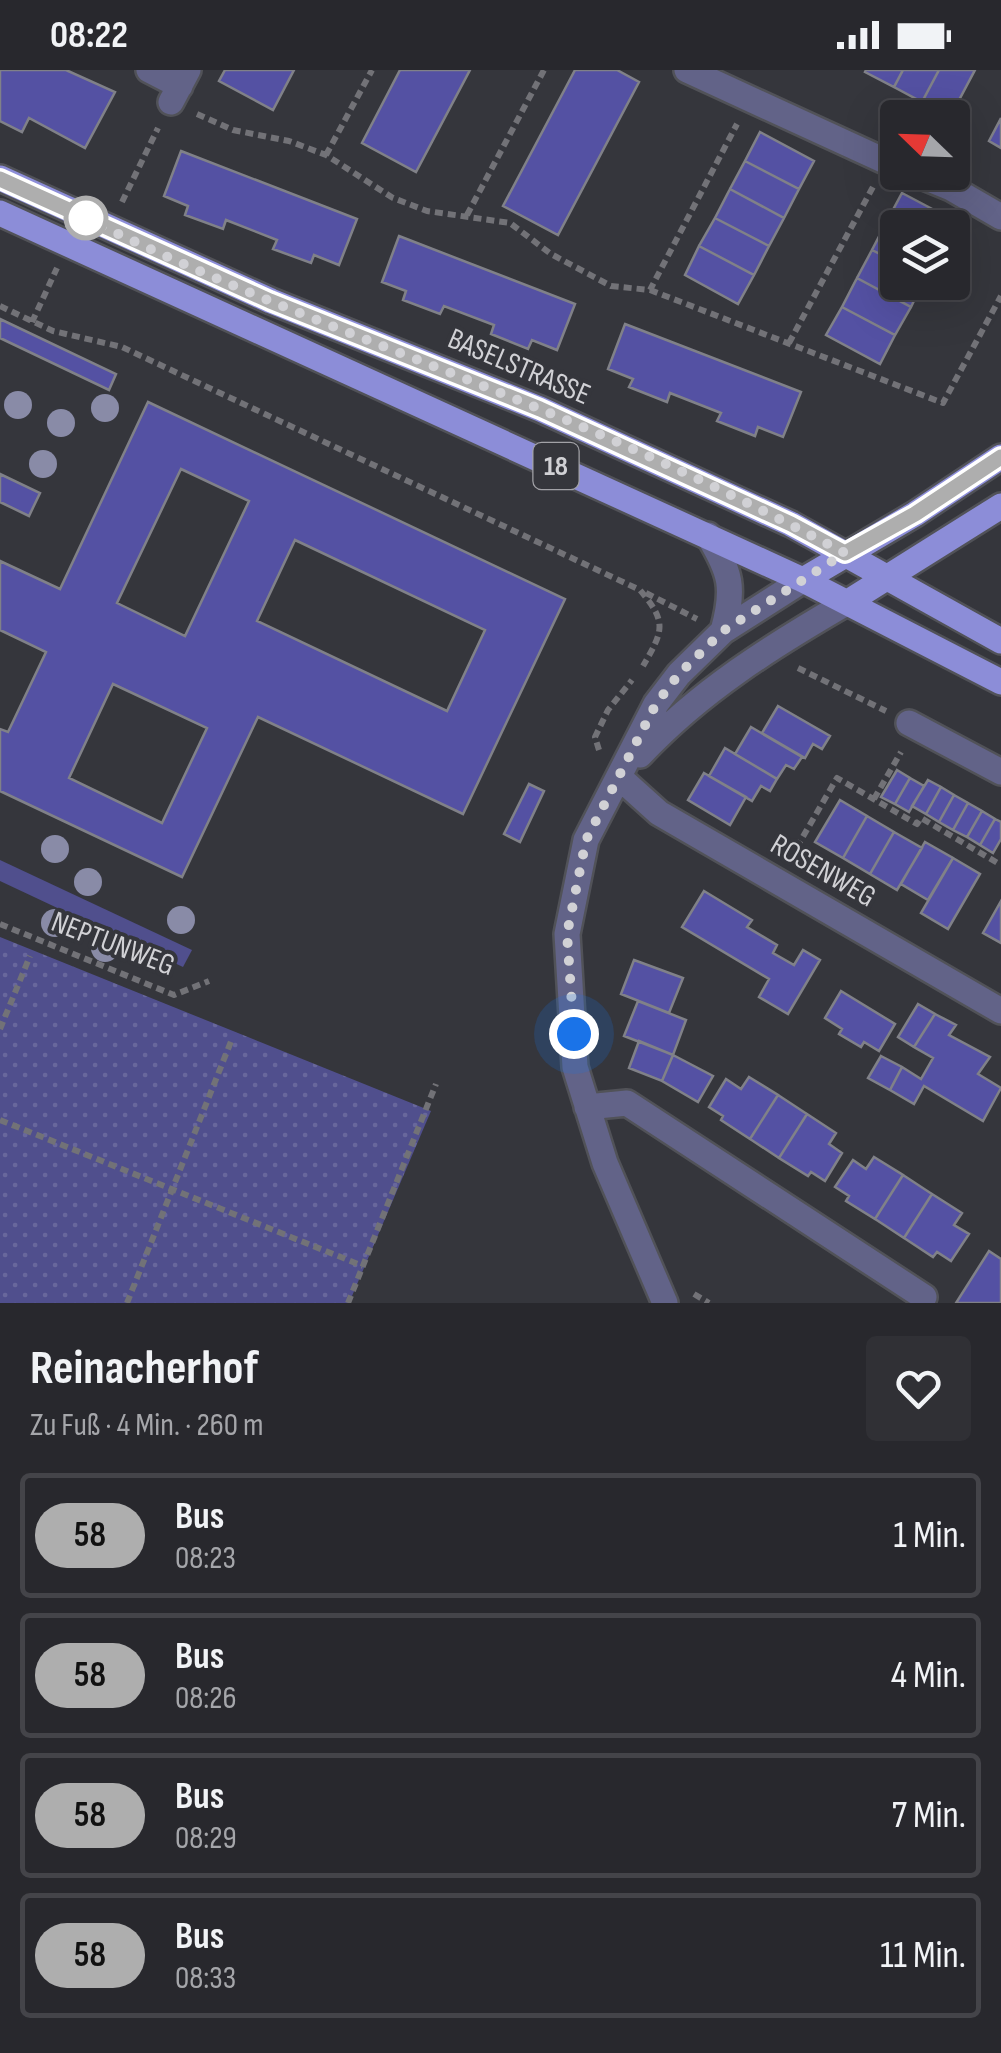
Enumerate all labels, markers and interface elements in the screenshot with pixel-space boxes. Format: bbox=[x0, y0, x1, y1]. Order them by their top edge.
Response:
text: 08:22 bbox=[50, 13, 128, 58]
north arrow bbox=[880, 100, 970, 190]
map controls bbox=[880, 100, 970, 300]
unlabelled marker bbox=[65, 197, 107, 239]
button: layers bbox=[880, 210, 970, 300]
street label: BASELSTRASSE bbox=[442, 321, 596, 413]
road number: 18 bbox=[534, 443, 578, 489]
street label: ROSENWEG bbox=[764, 827, 882, 915]
street label: NEPTUNWEG bbox=[46, 904, 180, 984]
your location bbox=[549, 1009, 599, 1059]
button: heart bbox=[866, 1336, 971, 1441]
text: Reinacherhof bbox=[30, 1340, 258, 1397]
text: Zu Fuß · 4 Min. · 260 m bbox=[30, 1406, 264, 1445]
text: Bus bbox=[175, 1494, 224, 1539]
text: 1 Min. bbox=[894, 1513, 966, 1558]
text: 58 bbox=[74, 1514, 106, 1557]
text: 08:23 bbox=[175, 1539, 236, 1578]
text: Bus bbox=[175, 1634, 224, 1679]
text: 4 Min. bbox=[891, 1653, 966, 1698]
text: 58 bbox=[74, 1654, 106, 1697]
text: 08:26 bbox=[175, 1679, 237, 1718]
text: Bus bbox=[175, 1774, 224, 1819]
text: 7 Min. bbox=[892, 1793, 966, 1838]
text: 58 bbox=[74, 1794, 106, 1837]
text: 08:29 bbox=[175, 1819, 237, 1858]
text: Bus bbox=[175, 1914, 224, 1959]
text: 11 Min. bbox=[880, 1933, 966, 1978]
text: 58 bbox=[74, 1934, 106, 1977]
text: 08:33 bbox=[175, 1959, 236, 1998]

